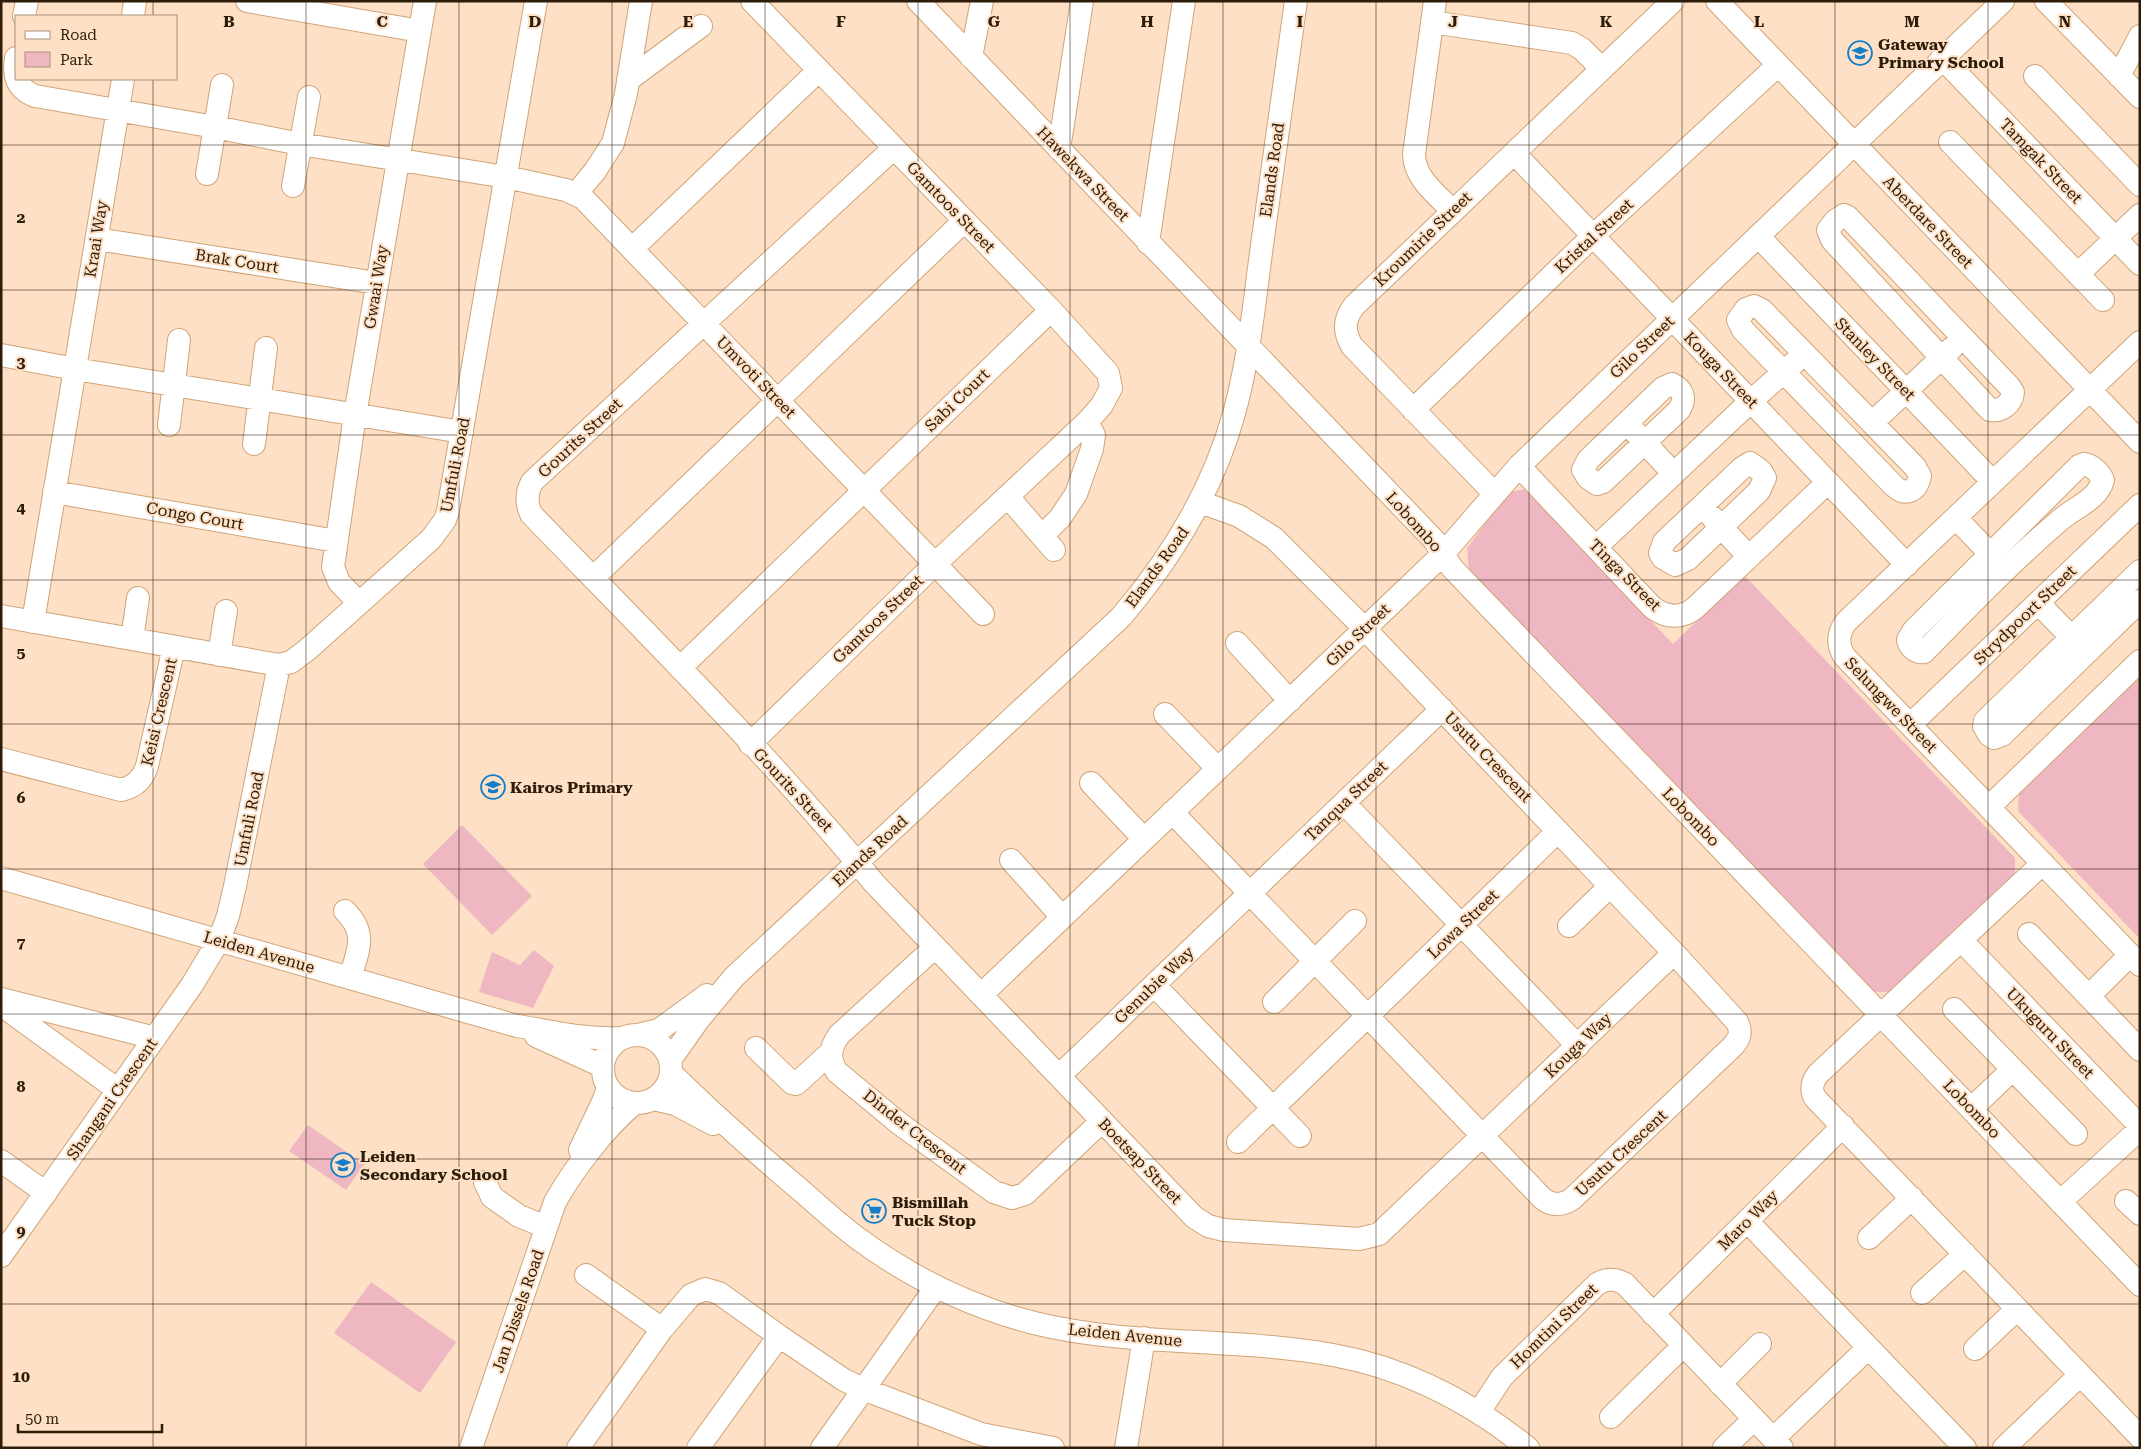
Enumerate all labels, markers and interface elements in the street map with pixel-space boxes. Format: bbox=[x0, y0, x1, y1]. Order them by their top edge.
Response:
text: B bbox=[223, 12, 235, 31]
text: C bbox=[376, 12, 388, 31]
text: D bbox=[529, 12, 542, 31]
text: E bbox=[683, 12, 693, 31]
text: F bbox=[836, 12, 846, 31]
text: G bbox=[988, 12, 1001, 31]
text: H bbox=[1140, 12, 1154, 31]
text: I bbox=[1297, 12, 1303, 31]
text: J bbox=[1448, 12, 1458, 31]
text: K bbox=[1600, 12, 1613, 31]
text: L bbox=[1754, 12, 1764, 31]
text: M bbox=[1904, 12, 1920, 31]
text: N bbox=[2059, 12, 2071, 31]
legend bbox=[15, 15, 178, 80]
text: Road bbox=[60, 26, 97, 44]
place label: Gateway Primary School bbox=[1878, 35, 2005, 72]
school or university icon: Gateway Primary School bbox=[1847, 40, 1873, 66]
text: Park bbox=[60, 51, 94, 69]
street label: Tamgak Street bbox=[1996, 115, 2086, 207]
street label: Elands Road bbox=[1256, 121, 1288, 219]
street label: Hawekwa Street bbox=[1033, 123, 1133, 225]
street label: Gamtoos Street bbox=[903, 158, 999, 256]
street label: Aberdare Street bbox=[1879, 172, 1977, 272]
street label: Kroumirie Street bbox=[1370, 188, 1476, 290]
street label: Kristal Street bbox=[1551, 195, 1637, 277]
street label: Kraai Way bbox=[81, 199, 112, 279]
text: 2 bbox=[17, 208, 26, 227]
street label: Gwaai Way bbox=[360, 243, 392, 330]
street label: Brak Court bbox=[194, 245, 280, 277]
street label: Gilo Street bbox=[1606, 312, 1678, 382]
street label: Stanley Street bbox=[1831, 314, 1919, 404]
street label: Kouga Street bbox=[1680, 328, 1762, 412]
street label: Umvoti Street bbox=[712, 332, 800, 422]
text: 3 bbox=[17, 353, 26, 372]
street label: Sabi Court bbox=[921, 365, 993, 435]
street label: Gourits Street bbox=[534, 394, 626, 482]
street label: Umfuli Road bbox=[436, 416, 474, 514]
street label: Lobombo bbox=[1382, 488, 1446, 556]
text: 4 bbox=[17, 498, 26, 517]
street label: Congo Court bbox=[145, 498, 245, 534]
street label: Elands Road bbox=[1121, 523, 1193, 611]
street label: Tinga Street bbox=[1585, 535, 1665, 615]
street label: Strydpoort Street bbox=[1970, 561, 2080, 669]
street label: Gamtoos Street bbox=[829, 571, 927, 667]
street label: Gilo Street bbox=[1322, 600, 1394, 670]
text: 5 bbox=[17, 643, 26, 662]
street label: Selungwe Street bbox=[1841, 653, 1941, 757]
street label: Keisi Crescent bbox=[137, 656, 181, 768]
street label: Usutu Crescent bbox=[1440, 708, 1536, 806]
street label: Gourits Street bbox=[749, 744, 837, 836]
street label: Tanqua Street bbox=[1301, 757, 1391, 845]
street label: Umfuli Road bbox=[230, 770, 268, 868]
school or university icon: Kairos Primary bbox=[480, 774, 506, 800]
place label: Kairos Primary bbox=[510, 778, 633, 797]
street label: Lobombo bbox=[1658, 784, 1724, 851]
text: 6 bbox=[17, 788, 26, 807]
street label: Elands Road bbox=[829, 812, 911, 890]
street label: Lowa Street bbox=[1424, 886, 1502, 962]
street label: Leiden Avenue bbox=[201, 927, 317, 977]
text: 7 bbox=[17, 933, 26, 952]
street label: Genubie Way bbox=[1110, 942, 1198, 1028]
street label: Ukuguru Street bbox=[2002, 984, 2098, 1082]
street label: Kouga Way bbox=[1540, 1008, 1616, 1082]
street label: Shangani Crescent bbox=[63, 1034, 161, 1164]
street label: Lobombo bbox=[1939, 1076, 2005, 1143]
text: 8 bbox=[17, 1077, 26, 1096]
street label: Dinder Crescent bbox=[860, 1086, 970, 1178]
street label: Usutu Crescent bbox=[1571, 1106, 1671, 1200]
street label: Boetsap Street bbox=[1094, 1114, 1186, 1208]
place label: Leiden Secondary School bbox=[360, 1147, 508, 1184]
school or university icon: Leiden Secondary School bbox=[330, 1152, 356, 1178]
street label: Maro Way bbox=[1714, 1186, 1782, 1254]
place label: Bismillah Tuck Stop bbox=[892, 1193, 976, 1230]
supermarket icon: Bismillah Tuck Stop bbox=[861, 1198, 887, 1224]
text: 9 bbox=[17, 1222, 26, 1241]
street label: Jan Dissels Road bbox=[488, 1247, 548, 1375]
street label: Homtini Street bbox=[1506, 1280, 1602, 1372]
street label: Leiden Avenue bbox=[1067, 1320, 1183, 1350]
text: 10 bbox=[12, 1367, 30, 1386]
scale bar bbox=[18, 1402, 161, 1434]
text: 50 m bbox=[25, 1410, 60, 1428]

